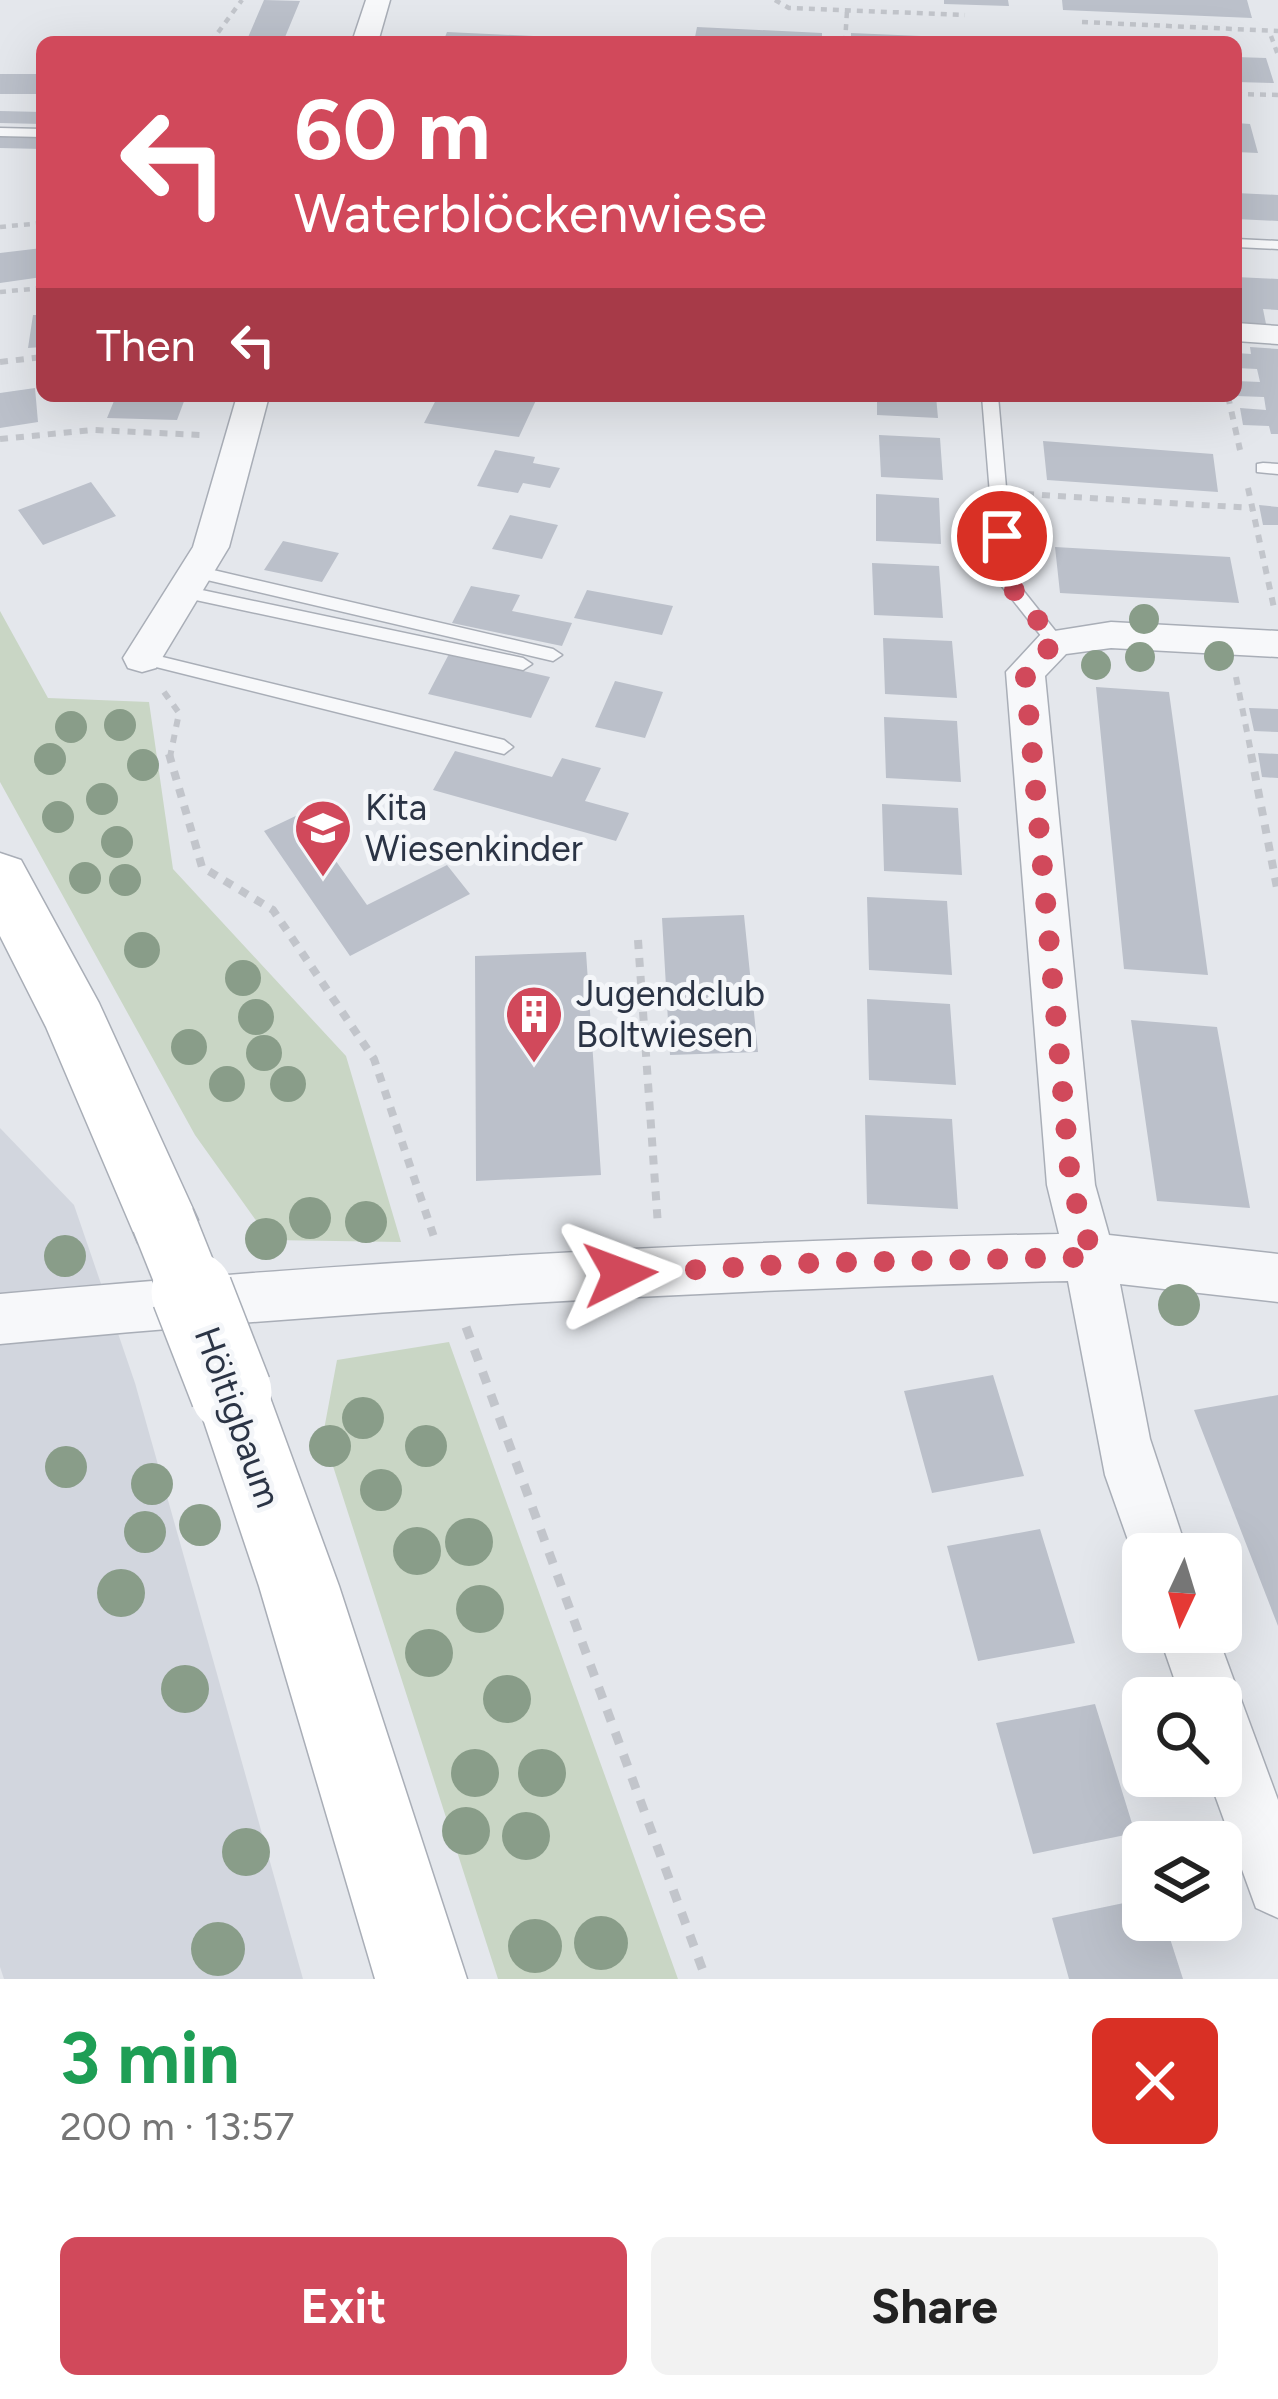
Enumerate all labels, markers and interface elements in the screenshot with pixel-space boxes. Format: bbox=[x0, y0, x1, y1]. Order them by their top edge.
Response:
text: 60 m bbox=[294, 79, 490, 180]
icon: left bbox=[96, 84, 252, 240]
text: Waterblöckenwiese bbox=[294, 181, 767, 246]
icon: left bbox=[220, 312, 286, 378]
text: Then bbox=[96, 318, 196, 372]
pin bbox=[951, 485, 1053, 587]
icon: arrive bbox=[969, 503, 1035, 569]
place label: Kita Wiesenkinder bbox=[365, 786, 583, 870]
school or university icon: Kita Wiesenkinder bbox=[292, 797, 354, 879]
place label: Jugendclub Boltwiesen bbox=[576, 972, 765, 1056]
building icon: Jugendclub Boltwiesen bbox=[503, 983, 565, 1065]
position arrow bbox=[557, 1211, 683, 1337]
street label: Höltigbaum bbox=[185, 1321, 291, 1513]
north arrow bbox=[1122, 1533, 1242, 1653]
map controls bbox=[1122, 1533, 1242, 1941]
button: search bbox=[1122, 1677, 1242, 1797]
button: layers bbox=[1122, 1821, 1242, 1941]
text: 3 min bbox=[60, 2015, 240, 2101]
button: close bbox=[1092, 2018, 1218, 2144]
text: 200 m · 13:57 bbox=[60, 2103, 294, 2150]
button: Exit bbox=[60, 2237, 627, 2375]
button: Share bbox=[651, 2237, 1218, 2375]

